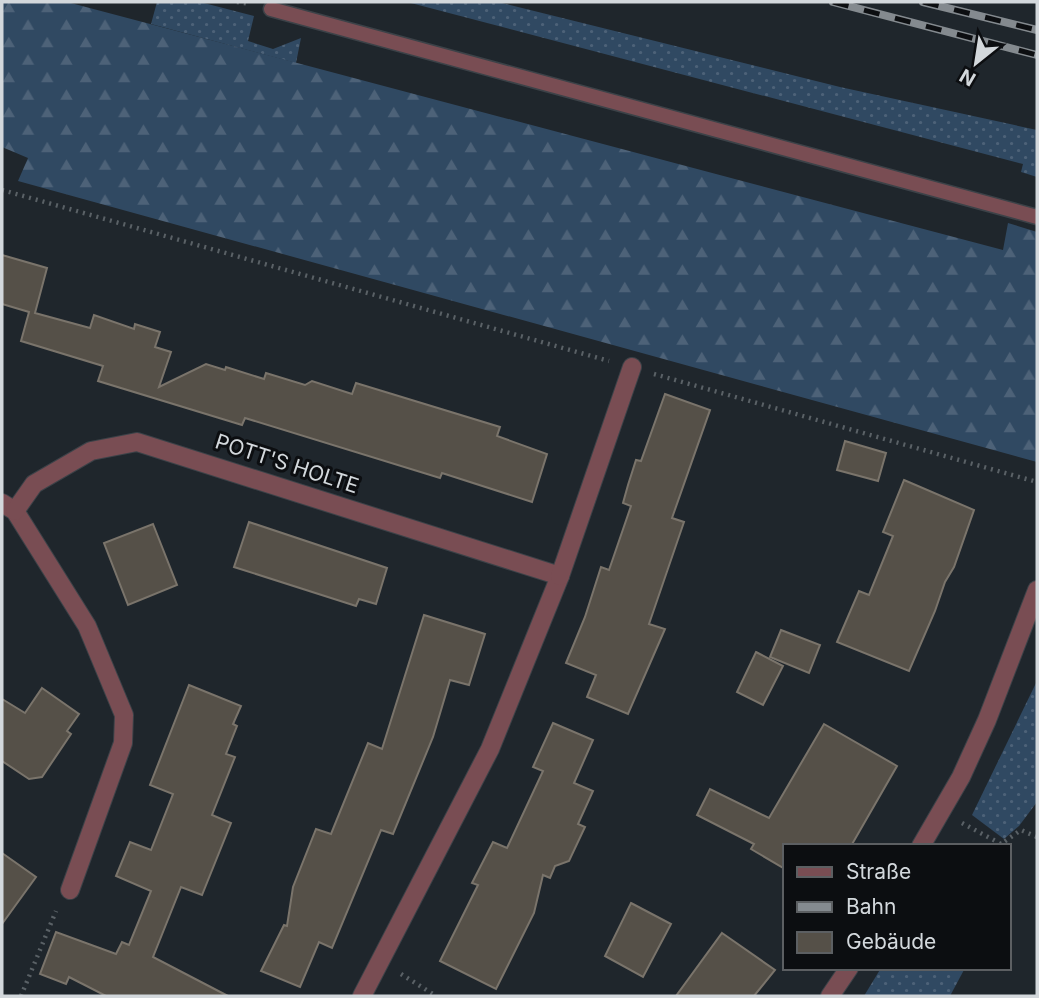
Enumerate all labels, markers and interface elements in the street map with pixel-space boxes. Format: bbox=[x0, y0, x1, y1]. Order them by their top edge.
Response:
north arrow bbox=[941, 28, 1011, 98]
text: N bbox=[956, 64, 980, 91]
street label: POTT'S HOLTE bbox=[212, 429, 362, 498]
legend bbox=[783, 844, 1011, 970]
text: Straße bbox=[846, 859, 911, 884]
text: Bahn bbox=[846, 894, 896, 919]
text: Gebäude bbox=[846, 929, 936, 954]

